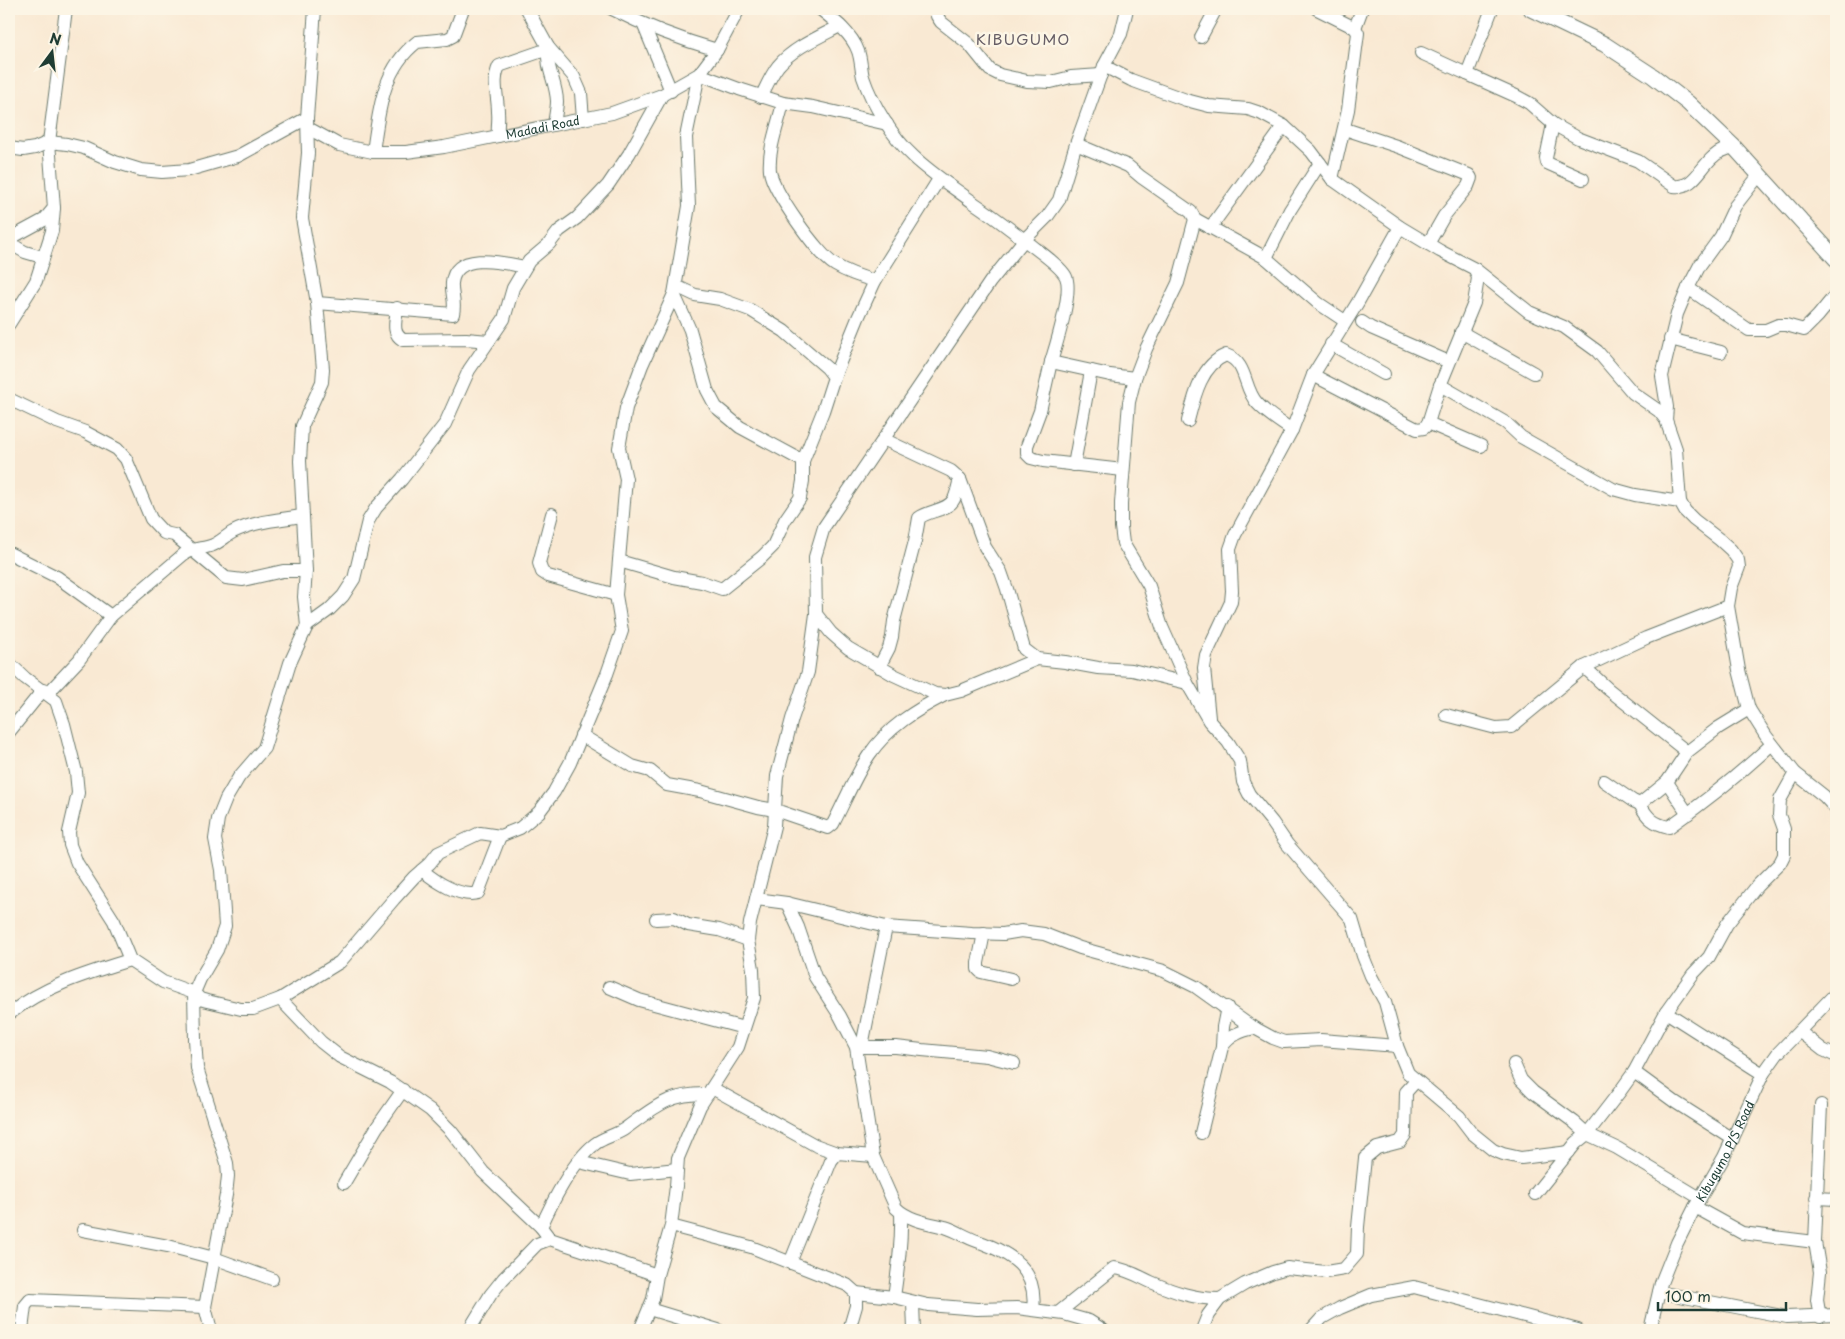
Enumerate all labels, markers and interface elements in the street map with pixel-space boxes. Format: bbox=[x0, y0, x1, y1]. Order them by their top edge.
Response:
text: N bbox=[47, 27, 64, 51]
district label: KIBUGUMO bbox=[976, 27, 1070, 50]
north arrow bbox=[28, 28, 78, 78]
street label: Madadi Road bbox=[504, 111, 581, 143]
street label: Kibugumo P/S Road bbox=[1691, 1097, 1758, 1205]
scale bar bbox=[1658, 1279, 1785, 1311]
text: 100 m bbox=[1665, 1284, 1711, 1307]

